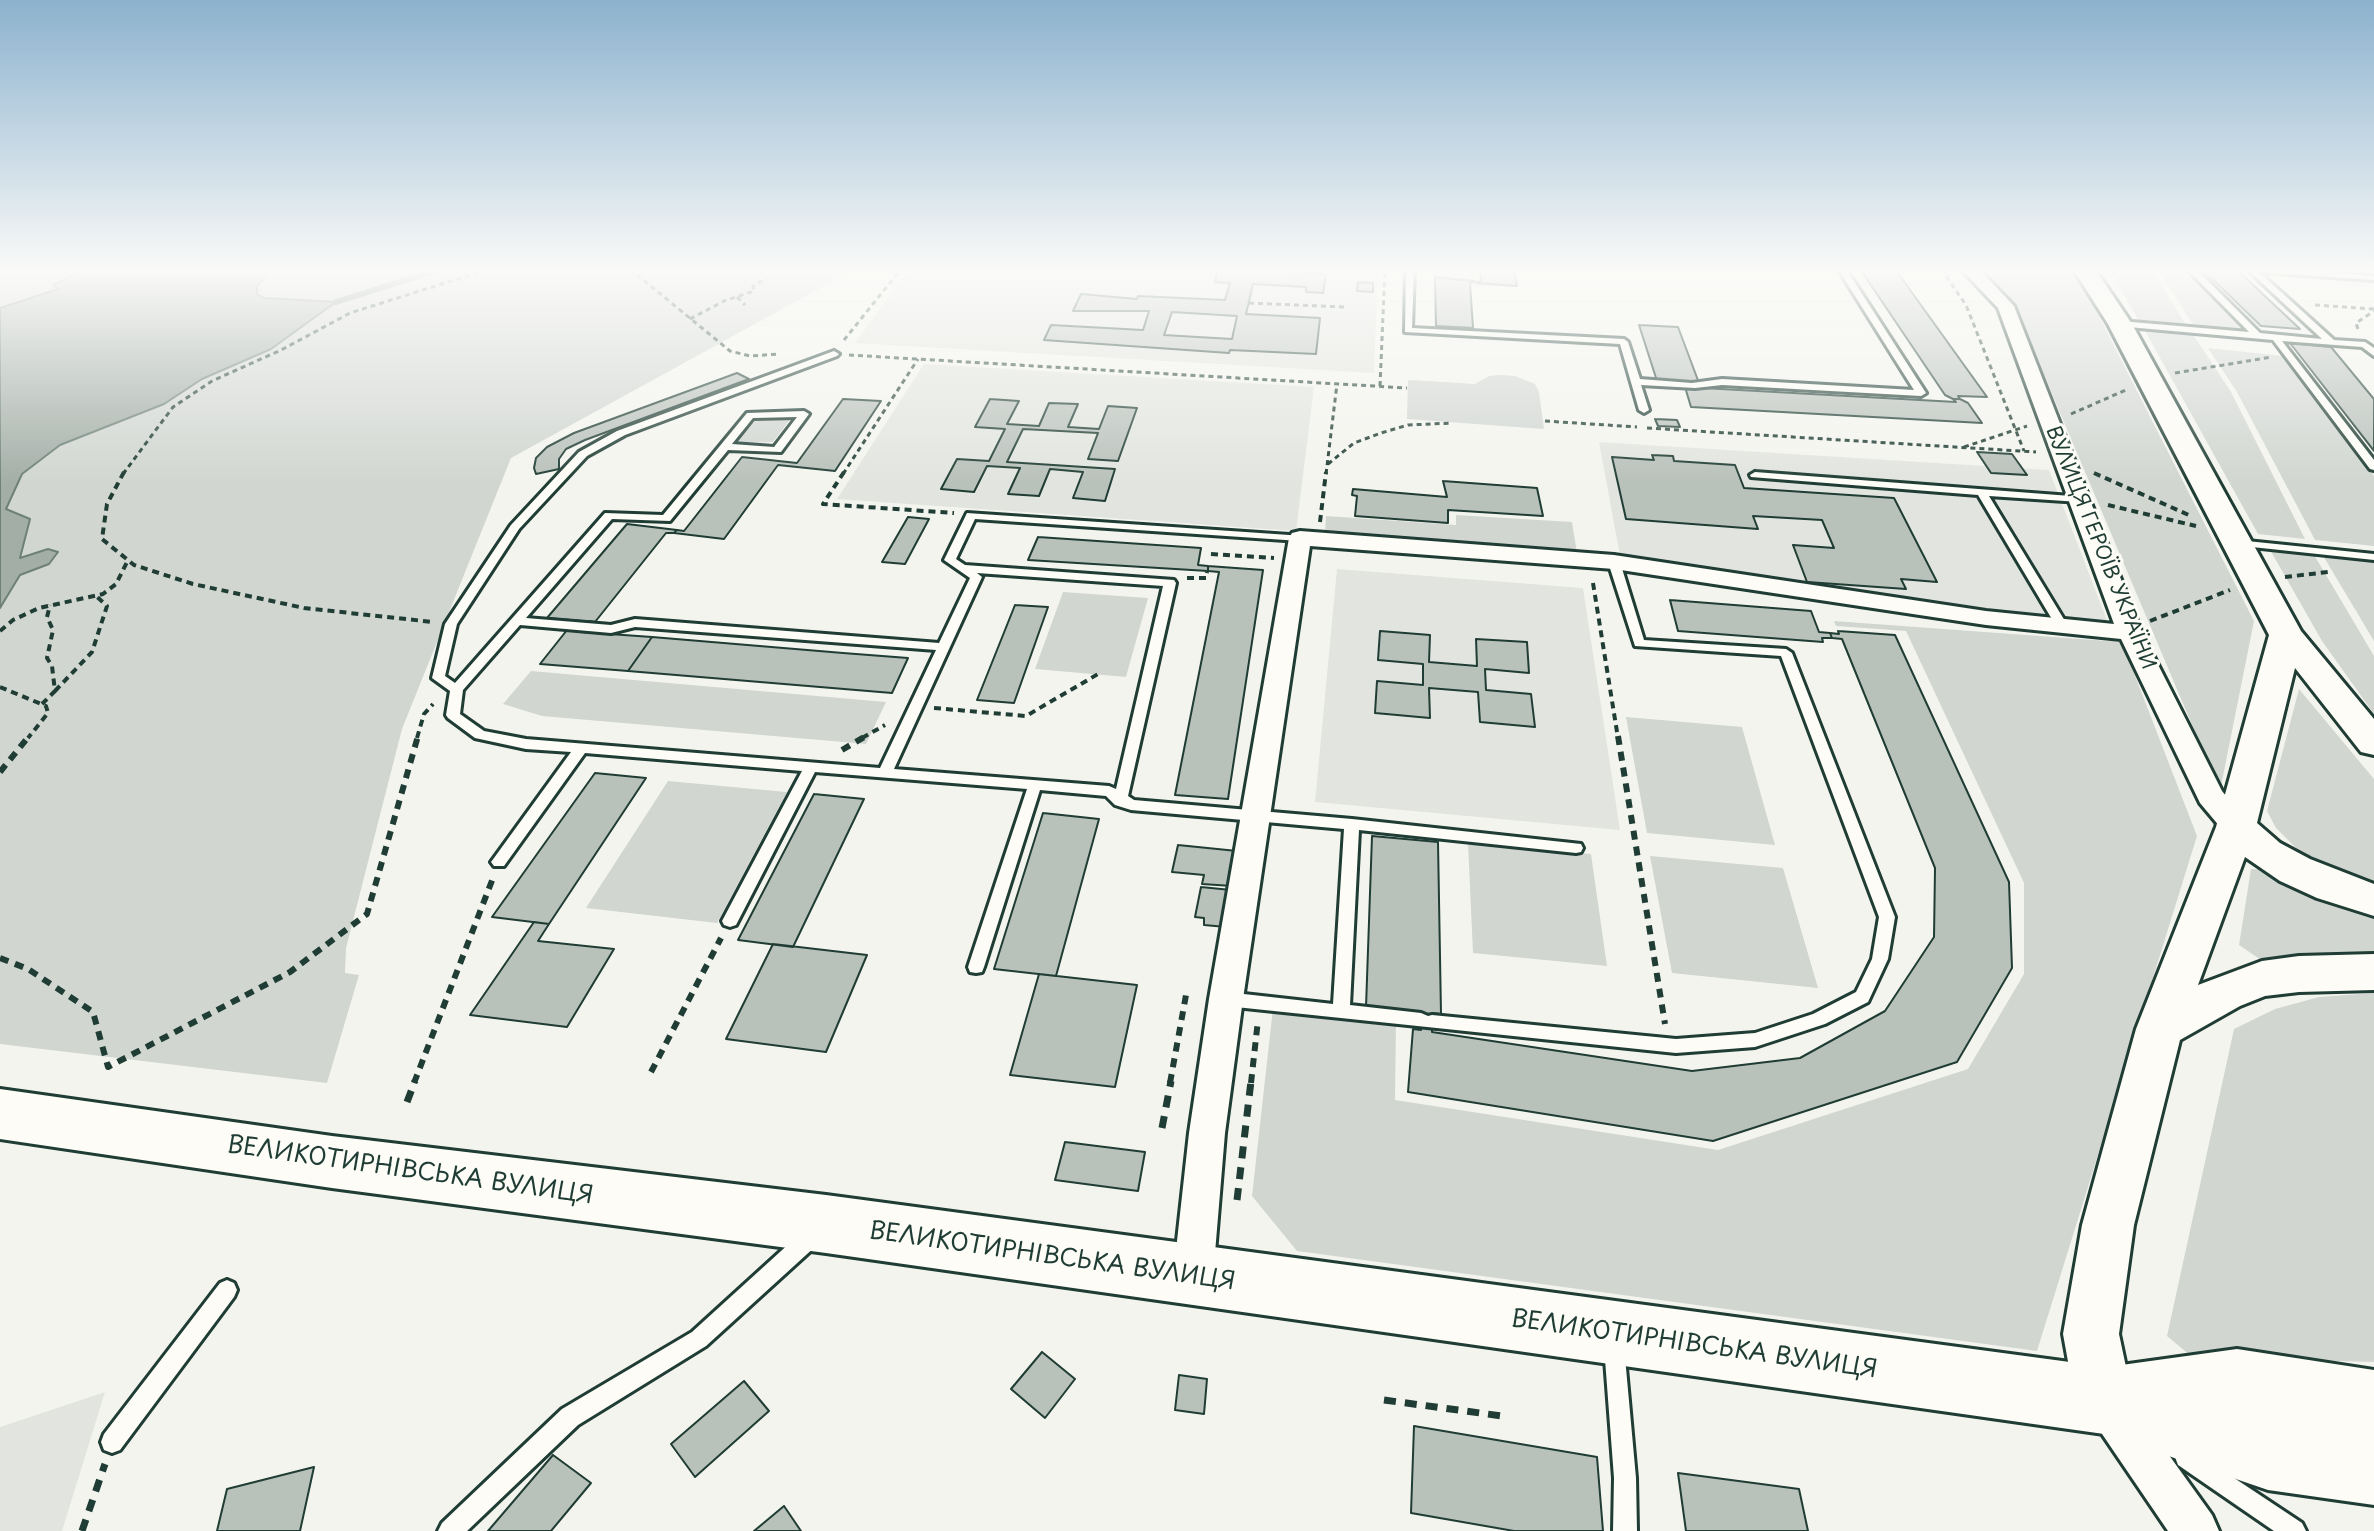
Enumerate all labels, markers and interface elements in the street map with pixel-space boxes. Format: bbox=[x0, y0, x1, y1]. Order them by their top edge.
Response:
street label: ВУЛИЦЯ ГЕРОЇВ УКРАЇНИ bbox=[2040, 423, 2160, 673]
street label: ВЕЛИКОТИРНІВСЬКА ВУЛИЦЯ bbox=[225, 1131, 595, 1211]
street label: ВЕЛИКОТИРНІВСЬКА ВУЛИЦЯ bbox=[867, 1217, 1237, 1297]
street label: ВЕЛИКОТИРНІВСЬКА ВУЛИЦЯ bbox=[1509, 1305, 1879, 1385]

